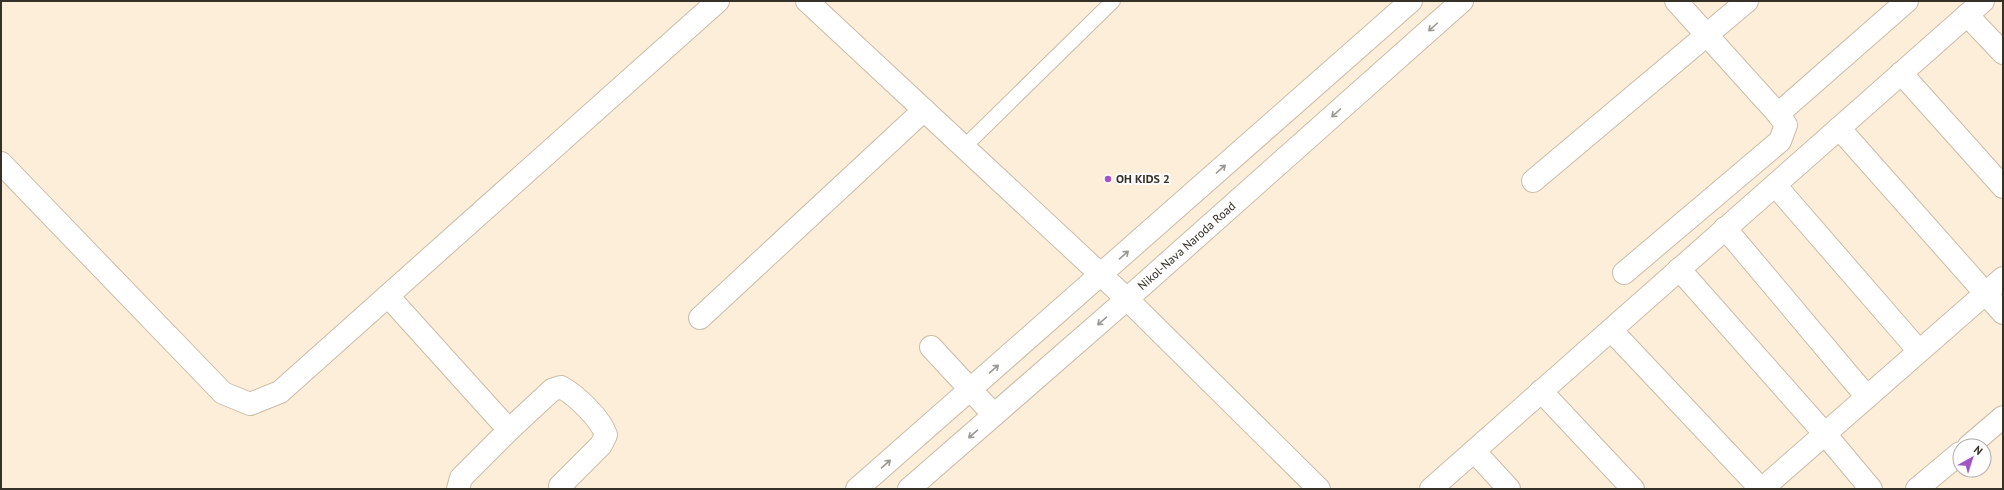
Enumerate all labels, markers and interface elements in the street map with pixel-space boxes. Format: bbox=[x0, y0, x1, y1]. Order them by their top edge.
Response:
one-way arrow bbox=[1428, 22, 1438, 31]
one-way arrow bbox=[1330, 109, 1341, 118]
one-way arrow bbox=[1216, 165, 1227, 174]
place label: OH KIDS 2 bbox=[1116, 171, 1170, 186]
marker: OH KIDS 2 bbox=[1103, 174, 1113, 184]
street label: Nikol-Nava Naroda Road bbox=[1134, 198, 1238, 293]
one-way arrow bbox=[1118, 251, 1129, 260]
one-way arrow bbox=[1097, 316, 1108, 325]
one-way arrow bbox=[989, 364, 1000, 373]
one-way arrow bbox=[967, 429, 978, 438]
north arrow bbox=[1952, 438, 1992, 478]
text: N bbox=[1971, 443, 1986, 458]
one-way arrow bbox=[881, 459, 891, 468]

